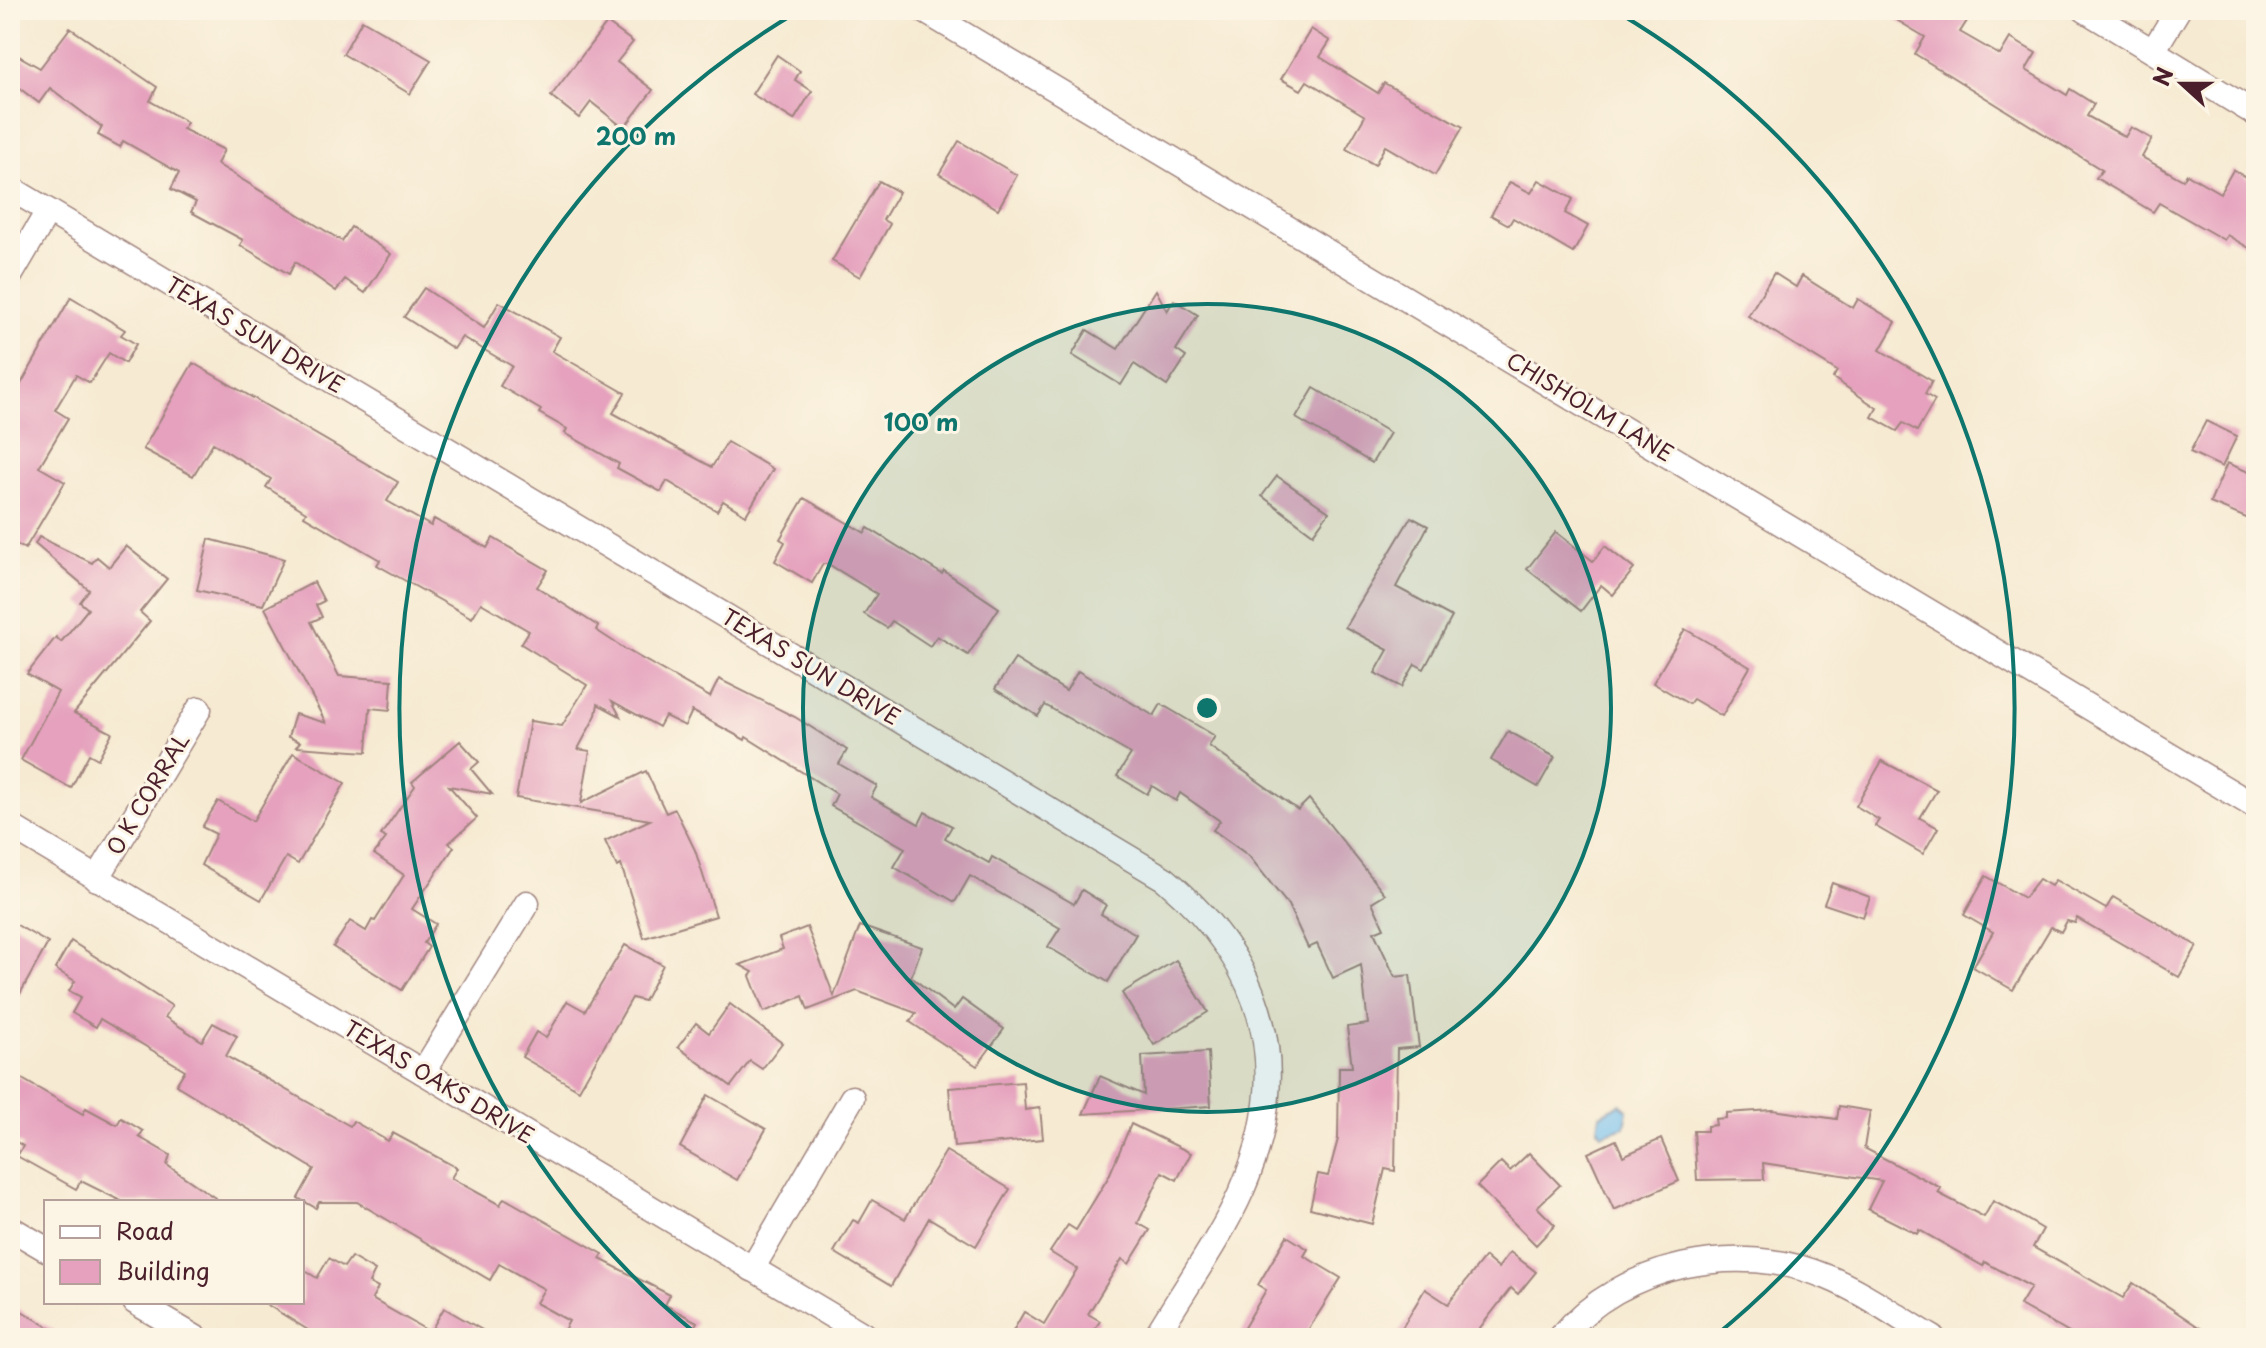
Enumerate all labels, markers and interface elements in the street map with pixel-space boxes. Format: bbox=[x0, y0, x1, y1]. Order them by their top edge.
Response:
north arrow bbox=[2142, 44, 2222, 124]
text: N bbox=[2143, 62, 2180, 90]
text: 200 m bbox=[596, 117, 676, 153]
street label: TEXAS SUN DRIVE bbox=[160, 267, 351, 400]
street label: CHISHOLM LANE bbox=[1501, 343, 1681, 469]
text: 100 m bbox=[884, 403, 958, 439]
street label: TEXAS SUN DRIVE bbox=[716, 599, 907, 732]
centre of rings bbox=[1193, 694, 1221, 722]
street label: O K CORRAL bbox=[97, 726, 196, 861]
street label: TEXAS OAKS DRIVE bbox=[338, 1011, 541, 1151]
legend bbox=[44, 1200, 304, 1304]
text: Road bbox=[116, 1212, 174, 1248]
text: Building bbox=[116, 1252, 210, 1288]

